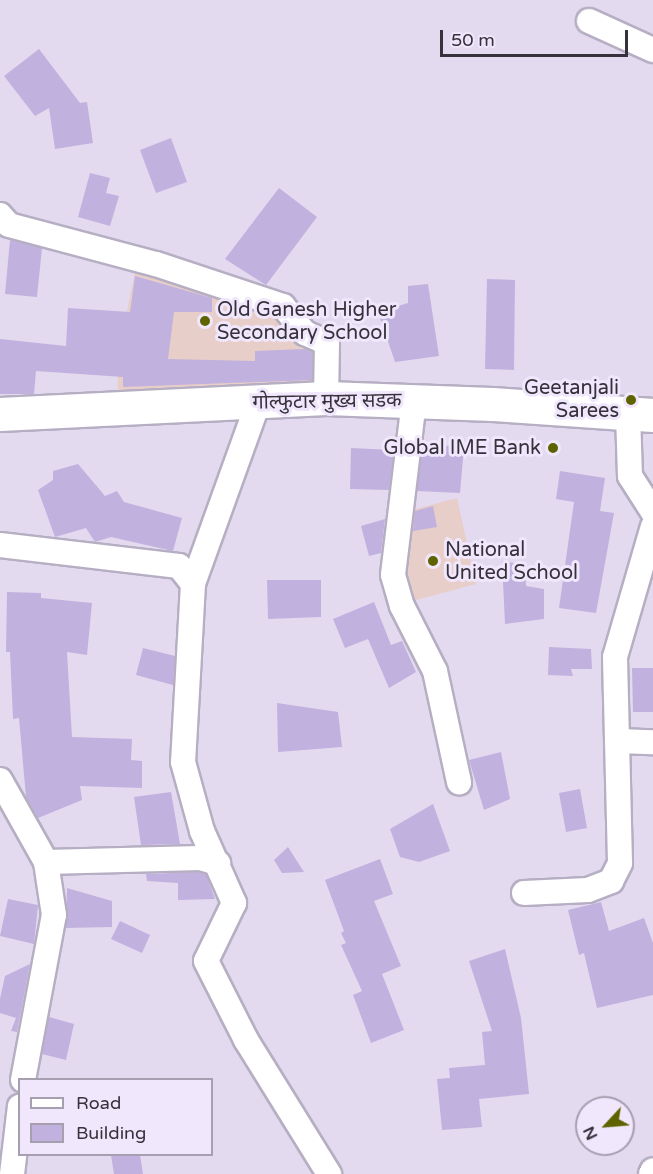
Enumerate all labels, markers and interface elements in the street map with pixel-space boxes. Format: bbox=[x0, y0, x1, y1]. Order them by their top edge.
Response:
scale bar bbox=[443, 18, 630, 56]
text: 50 m bbox=[451, 29, 495, 51]
place label: Old Ganesh Higher Secondary School bbox=[217, 298, 396, 345]
marker: Old Ganesh Higher Secondary School bbox=[198, 314, 212, 328]
place label: Geetanjali Sarees bbox=[524, 376, 619, 423]
street label: गोल्फुटार मुख्य सडक bbox=[252, 389, 402, 415]
marker: Geetanjali Sarees bbox=[624, 393, 638, 407]
place label: Global IME Bank bbox=[384, 436, 541, 460]
marker: Global IME Bank bbox=[546, 441, 560, 455]
place label: National United School bbox=[445, 538, 578, 585]
marker: National United School bbox=[426, 554, 440, 568]
legend bbox=[18, 1078, 213, 1156]
text: Road bbox=[76, 1092, 121, 1114]
north arrow bbox=[575, 1096, 635, 1156]
text: Building bbox=[76, 1122, 146, 1144]
text: N bbox=[579, 1123, 602, 1143]

